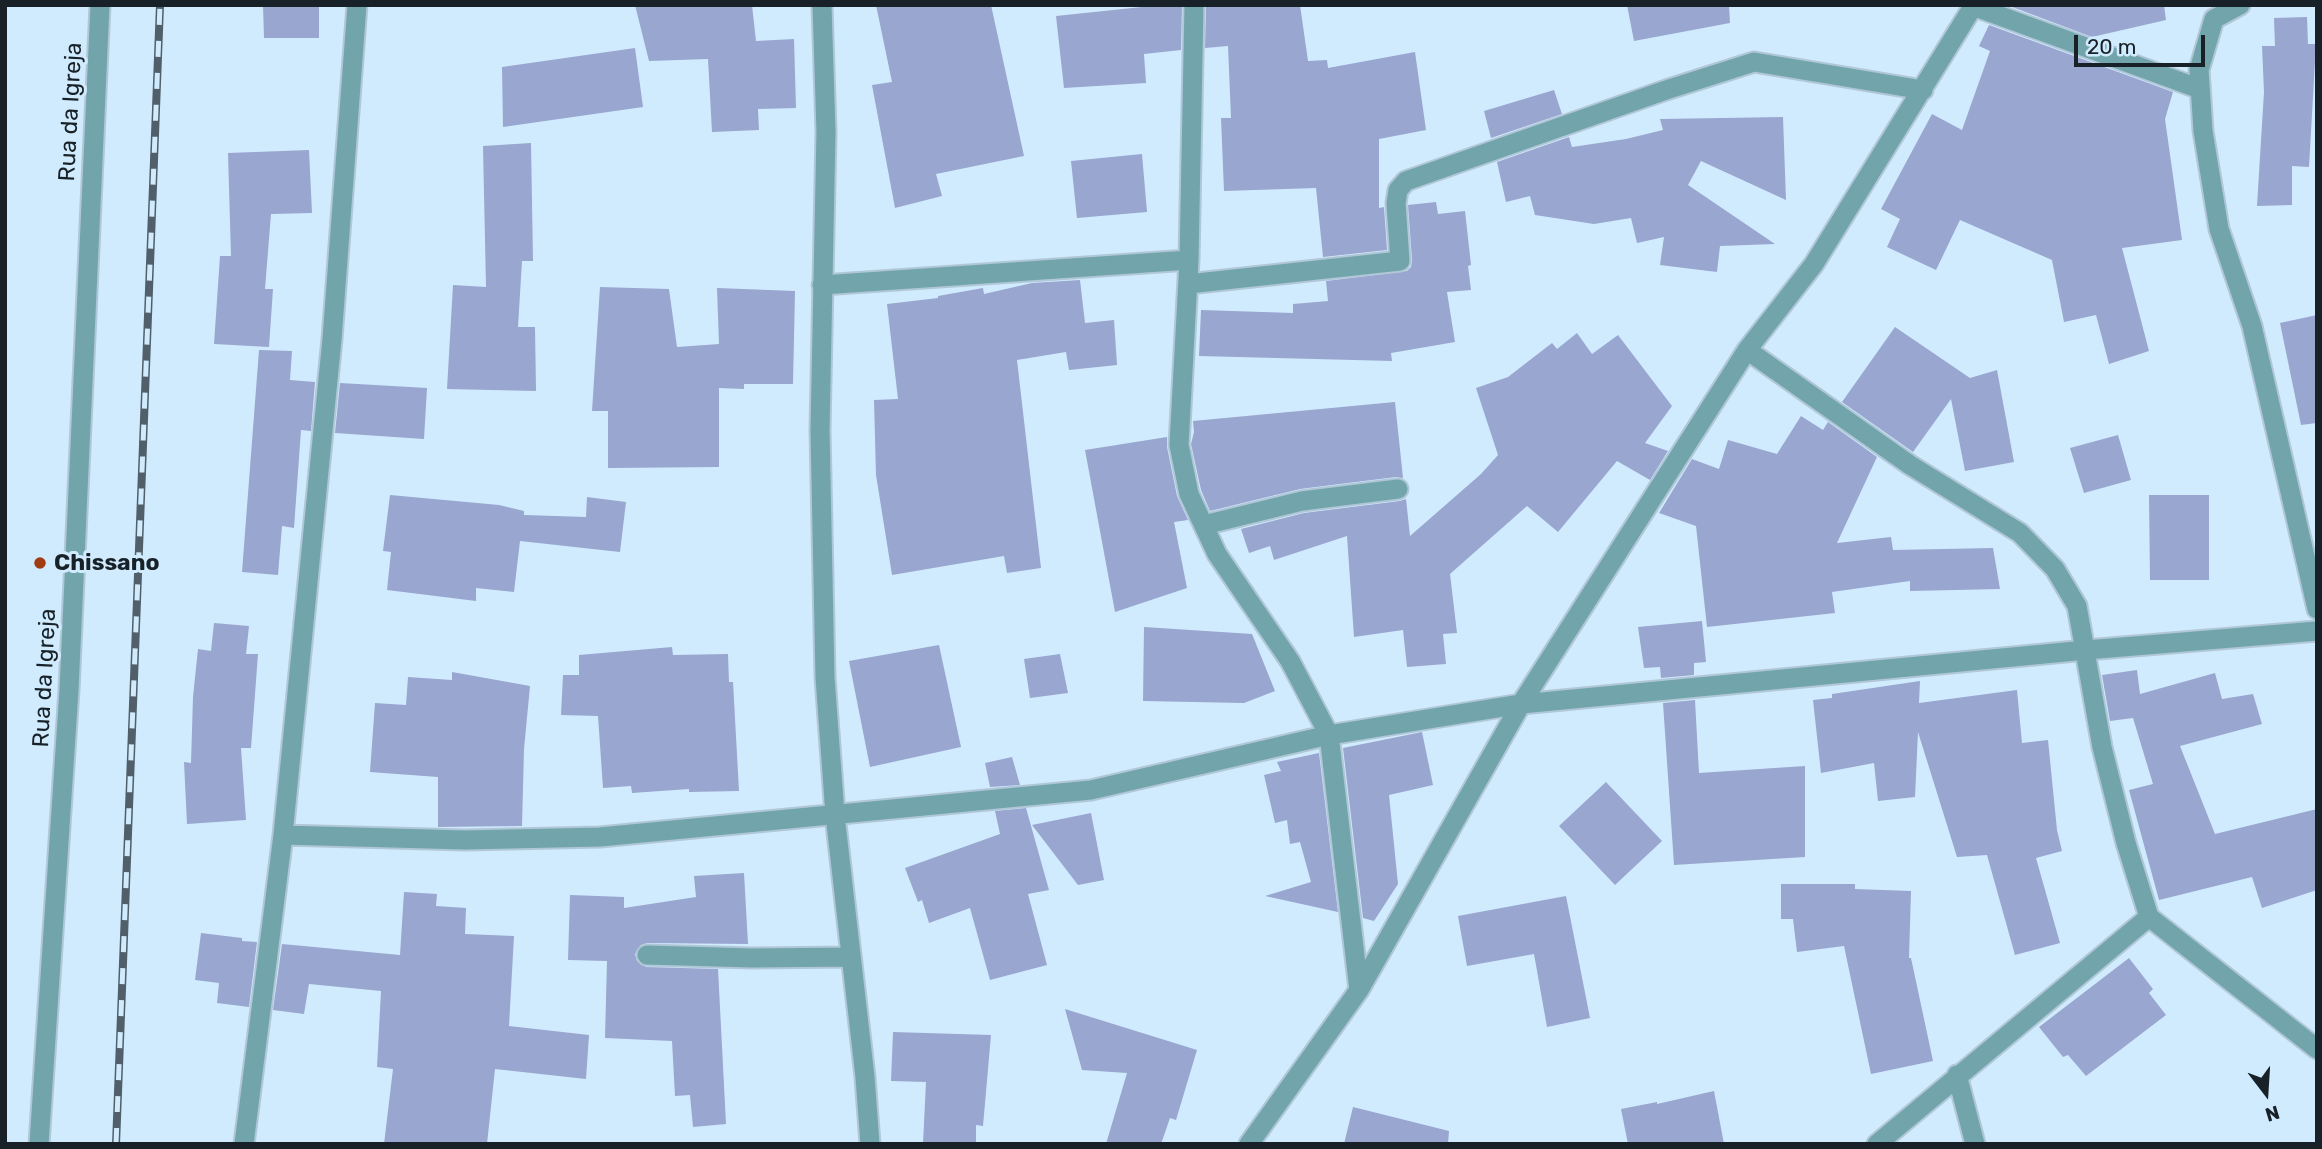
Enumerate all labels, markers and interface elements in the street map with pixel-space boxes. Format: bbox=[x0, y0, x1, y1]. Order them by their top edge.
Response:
scale bar bbox=[2077, 21, 2208, 65]
text: 20 m bbox=[2087, 34, 2136, 59]
street label: Rua da Igreja bbox=[54, 42, 88, 182]
place label: Chissano bbox=[54, 549, 160, 577]
marker: Chissano bbox=[32, 555, 48, 571]
street label: Rua da Igreja bbox=[28, 608, 62, 748]
north arrow bbox=[2231, 1058, 2301, 1128]
text: N bbox=[2262, 1101, 2282, 1127]

